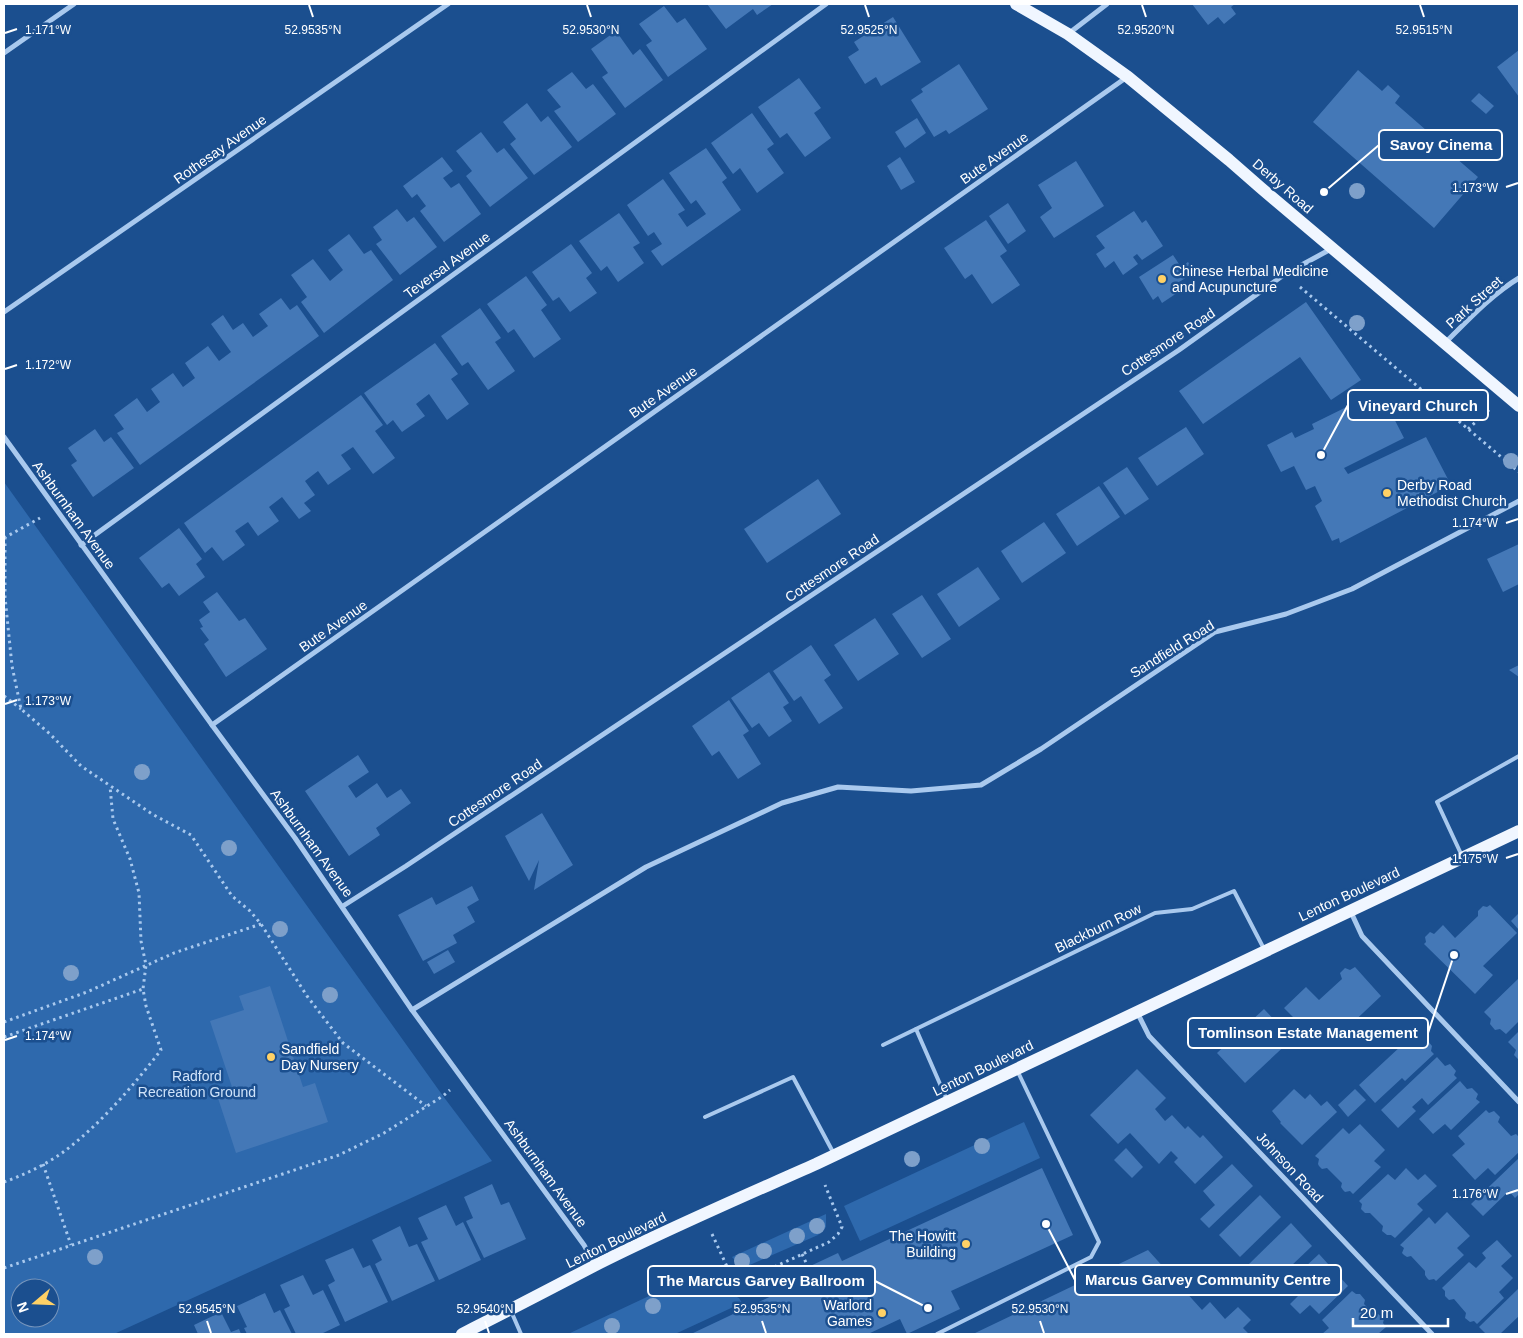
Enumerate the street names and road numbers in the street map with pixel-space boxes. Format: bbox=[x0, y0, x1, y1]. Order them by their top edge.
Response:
street label: Rothesay Avenue bbox=[171, 111, 270, 187]
street label: Bute Avenue bbox=[957, 129, 1031, 187]
street label: Derby Road bbox=[1250, 155, 1316, 217]
street label: Teversal Avenue bbox=[401, 228, 493, 302]
street label: Park Street bbox=[1443, 273, 1505, 331]
street label: Cottesmore Road bbox=[1118, 305, 1218, 379]
street label: Bute Avenue bbox=[626, 363, 700, 421]
street label: Ashburnham Avenue bbox=[29, 458, 119, 572]
street label: Cottesmore Road bbox=[782, 531, 882, 605]
street label: Bute Avenue bbox=[296, 597, 370, 655]
street label: Sandfield Road bbox=[1127, 617, 1217, 681]
street label: Cottesmore Road bbox=[445, 756, 545, 830]
street label: Ashburnham Avenue bbox=[267, 786, 357, 900]
street label: Lenton Boulevard bbox=[1296, 864, 1402, 924]
street label: Blackburn Row bbox=[1052, 900, 1145, 956]
street label: Lenton Boulevard bbox=[930, 1037, 1036, 1099]
street label: Ashburnham Avenue bbox=[501, 1116, 591, 1230]
street label: Johnson Road bbox=[1253, 1129, 1327, 1205]
street label: Lenton Boulevard bbox=[563, 1209, 669, 1271]

